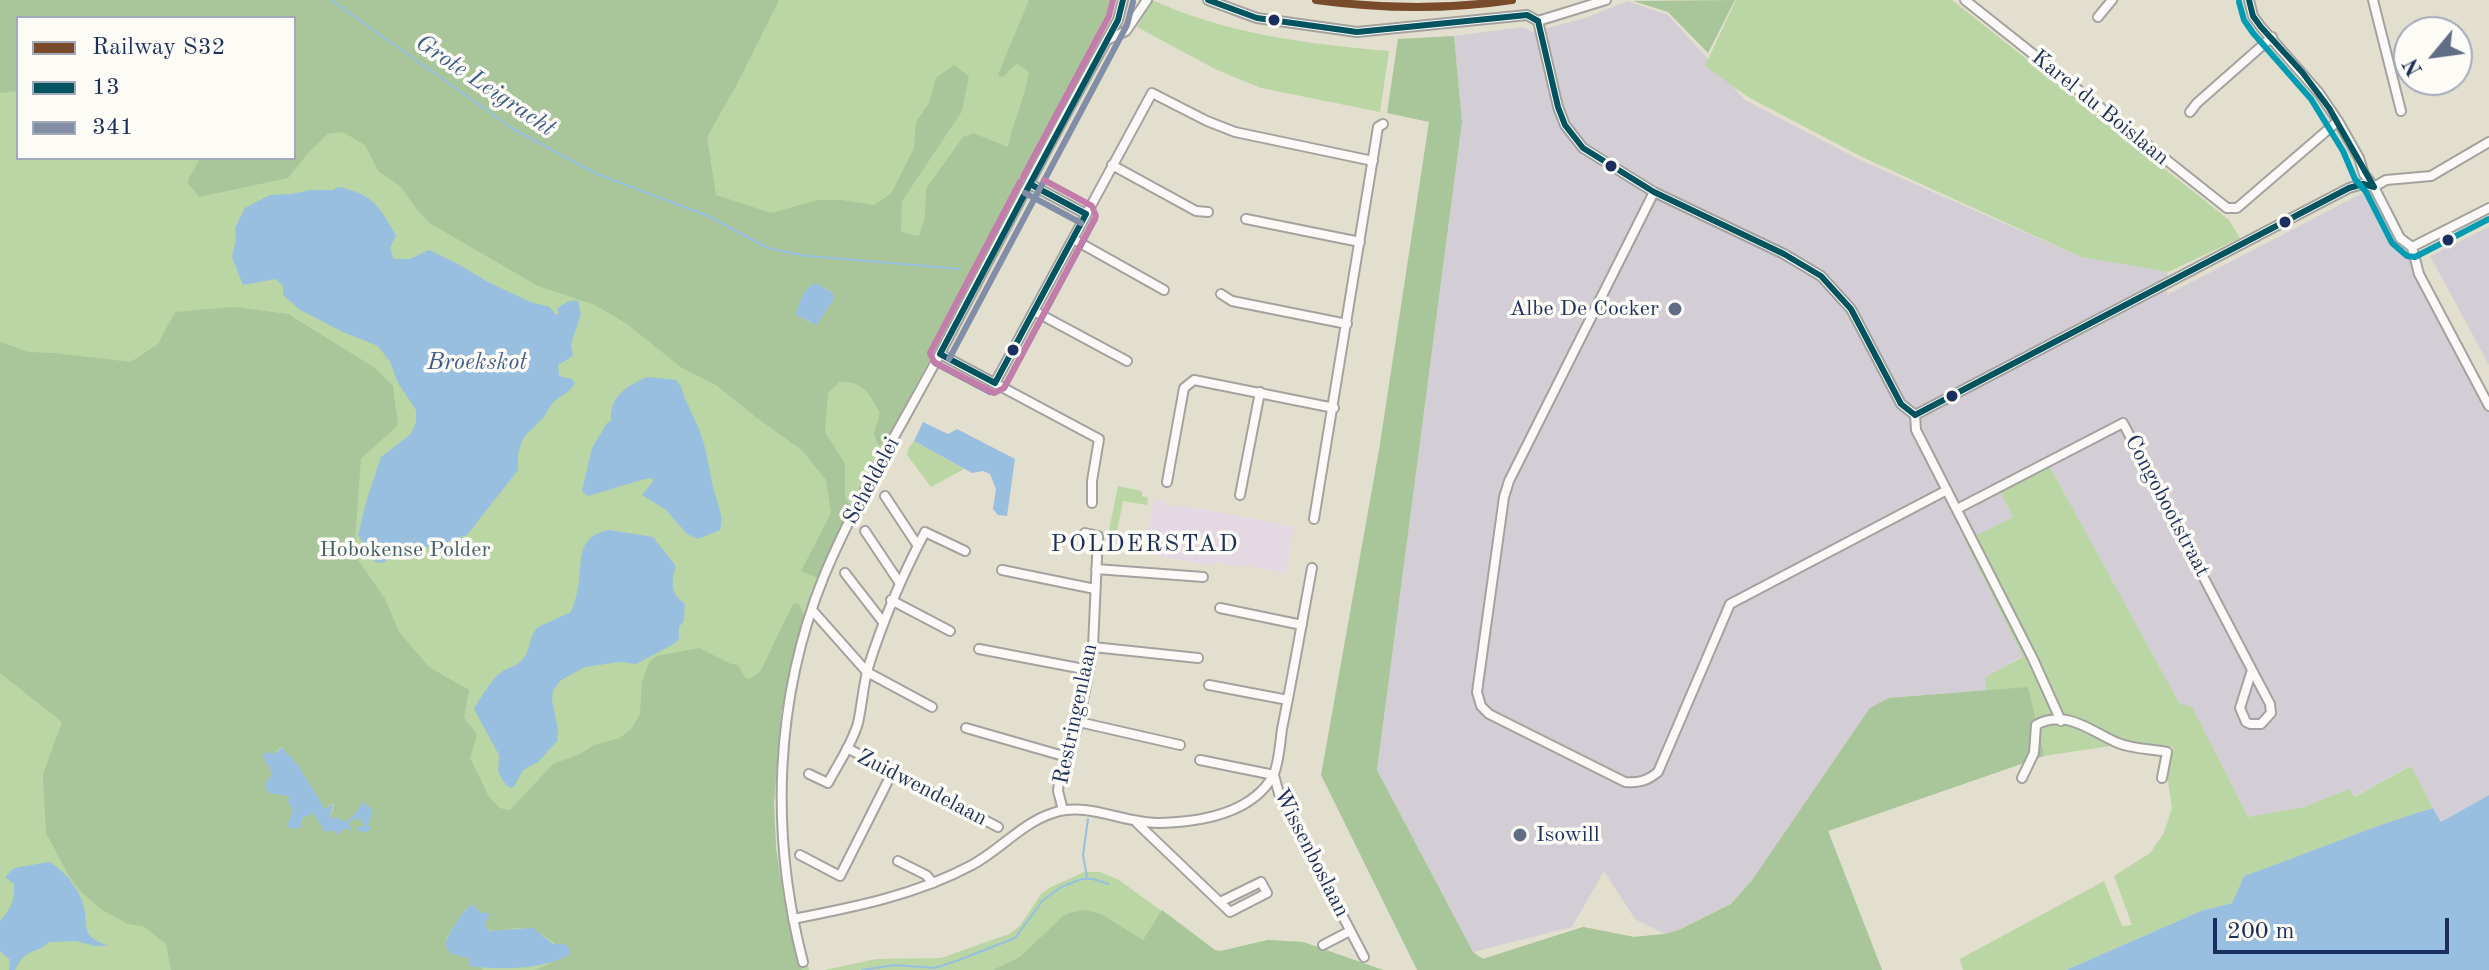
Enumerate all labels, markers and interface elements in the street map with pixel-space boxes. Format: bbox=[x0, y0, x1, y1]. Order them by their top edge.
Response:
unlabelled marker bbox=[1266, 12, 1282, 28]
legend bbox=[16, 16, 296, 160]
north arrow bbox=[2393, 16, 2473, 96]
water label: Grote Leigracht bbox=[410, 29, 560, 143]
text: Railway S32 bbox=[92, 36, 226, 60]
street label: Karel du Boislaan bbox=[2026, 44, 2174, 172]
text: N bbox=[2400, 54, 2427, 79]
text: 13 bbox=[92, 76, 120, 100]
text: 341 bbox=[92, 116, 134, 140]
unlabelled marker bbox=[1603, 158, 1619, 174]
unlabelled marker bbox=[2277, 214, 2293, 230]
unlabelled marker bbox=[2440, 232, 2456, 248]
place label: Albe De Cocker bbox=[1509, 296, 1659, 322]
marker: Albe De Cocker bbox=[1666, 300, 1684, 318]
unlabelled marker bbox=[1005, 342, 1021, 358]
water label: Broekskot bbox=[427, 349, 527, 377]
unlabelled marker bbox=[1944, 388, 1960, 404]
street label: Congobootstraat bbox=[2119, 431, 2215, 581]
street label: Scheldelei bbox=[838, 433, 906, 529]
district label: POLDERSTAD bbox=[1051, 531, 1239, 559]
park label: Hobokense Polder bbox=[320, 537, 490, 563]
street label: Restringenlaan bbox=[1048, 641, 1104, 787]
street label: Zuidwendelaan bbox=[852, 744, 992, 832]
street label: Wissenboslaan bbox=[1267, 784, 1355, 922]
place label: Isowill bbox=[1536, 822, 1600, 848]
marker: Isowill bbox=[1511, 826, 1529, 844]
scale bar bbox=[2217, 902, 2453, 952]
text: 200 m bbox=[2227, 920, 2295, 944]

